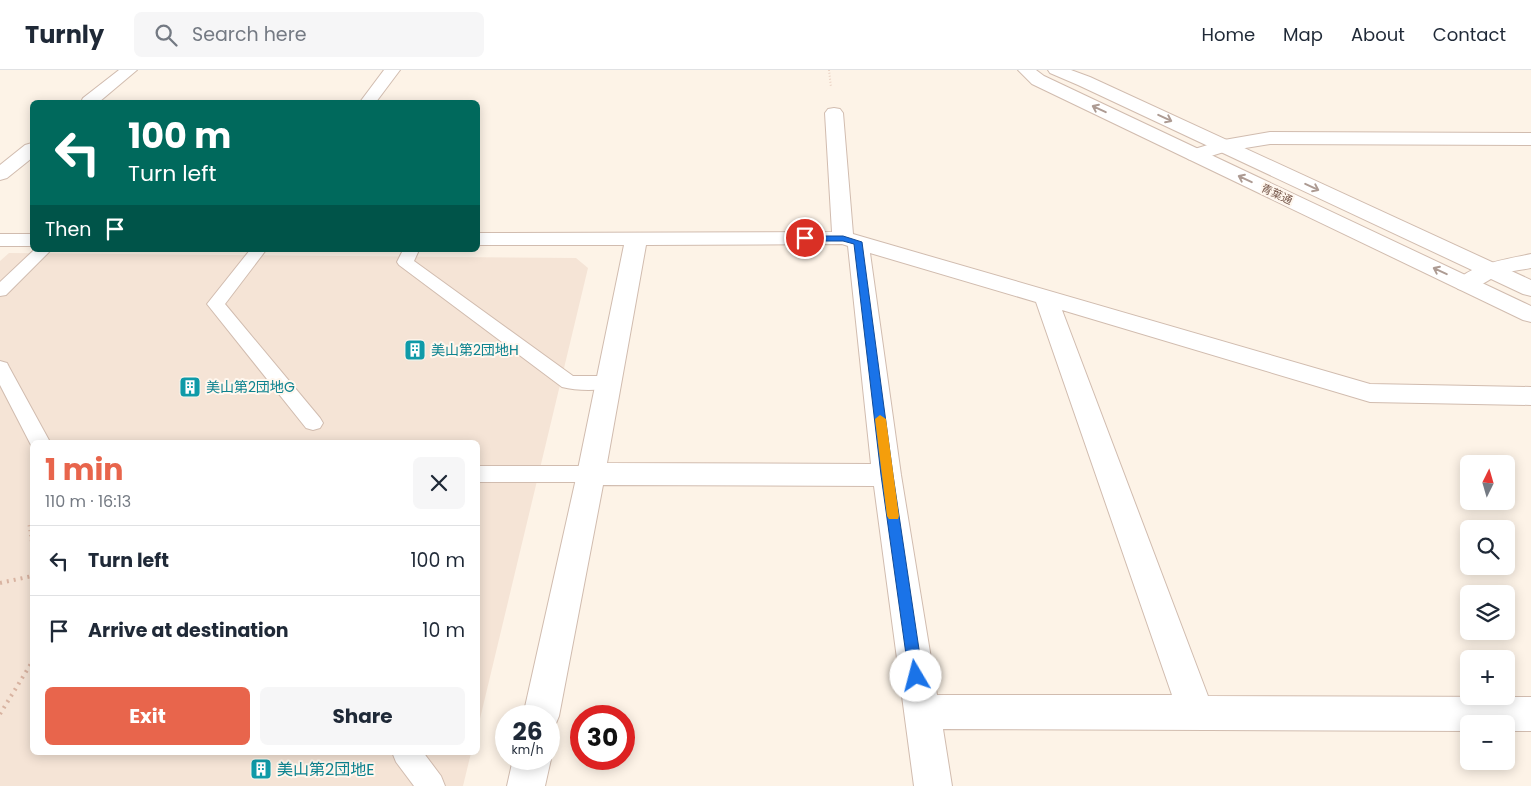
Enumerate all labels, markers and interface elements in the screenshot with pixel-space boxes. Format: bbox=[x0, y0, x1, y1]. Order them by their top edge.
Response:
search box bbox=[134, 12, 484, 57]
text: Turnly bbox=[25, 18, 104, 51]
icon: search bbox=[152, 21, 180, 49]
text: Search here bbox=[192, 21, 307, 48]
text: Home bbox=[1201, 22, 1255, 47]
text: Map bbox=[1283, 22, 1323, 47]
text: About bbox=[1351, 22, 1405, 47]
text: Contact bbox=[1433, 22, 1506, 47]
one-way arrow bbox=[1092, 104, 1107, 113]
text: 100 m bbox=[128, 111, 231, 160]
one-way arrow bbox=[1157, 114, 1172, 124]
icon: left bbox=[45, 120, 110, 185]
text: Turn left bbox=[128, 158, 216, 189]
one-way arrow bbox=[1238, 174, 1253, 184]
street label: 青葉通 bbox=[1259, 180, 1295, 208]
one-way arrow bbox=[1304, 183, 1319, 192]
icon: arrive bbox=[101, 215, 129, 243]
text: Then bbox=[45, 216, 91, 243]
pin bbox=[784, 217, 826, 259]
icon: arrive bbox=[791, 224, 819, 252]
one-way arrow bbox=[1432, 266, 1447, 276]
building icon: 美山第2団地H bbox=[403, 338, 427, 362]
place label: 美山第2団地H bbox=[431, 340, 519, 360]
building icon: 美山第2団地G bbox=[178, 375, 202, 399]
place label: 美山第2団地G bbox=[206, 377, 295, 397]
text: 1 min bbox=[45, 448, 123, 491]
north arrow bbox=[1460, 455, 1515, 510]
map controls bbox=[1460, 455, 1515, 770]
button: close bbox=[413, 457, 465, 509]
text: 110 m · 16:13 bbox=[45, 490, 131, 513]
button: search bbox=[1460, 520, 1515, 575]
icon: left bbox=[45, 547, 73, 575]
text: Turn left bbox=[88, 547, 169, 574]
text: 100 m bbox=[410, 547, 465, 574]
button: layers bbox=[1460, 585, 1515, 640]
icon: arrive bbox=[45, 617, 73, 645]
text: Arrive at destination bbox=[88, 617, 289, 644]
text: 10 m bbox=[422, 617, 465, 644]
position arrow bbox=[889, 649, 941, 701]
button: + bbox=[1460, 650, 1515, 705]
button: Exit bbox=[45, 687, 250, 745]
button: Share bbox=[260, 687, 465, 745]
speed limit sign: 30 bbox=[570, 705, 635, 770]
text: 26 bbox=[512, 714, 543, 749]
button: − bbox=[1460, 715, 1515, 770]
text: km/h bbox=[512, 741, 543, 758]
building icon: 美山第2団地E bbox=[249, 757, 273, 781]
place label: 美山第2団地E bbox=[277, 758, 374, 781]

